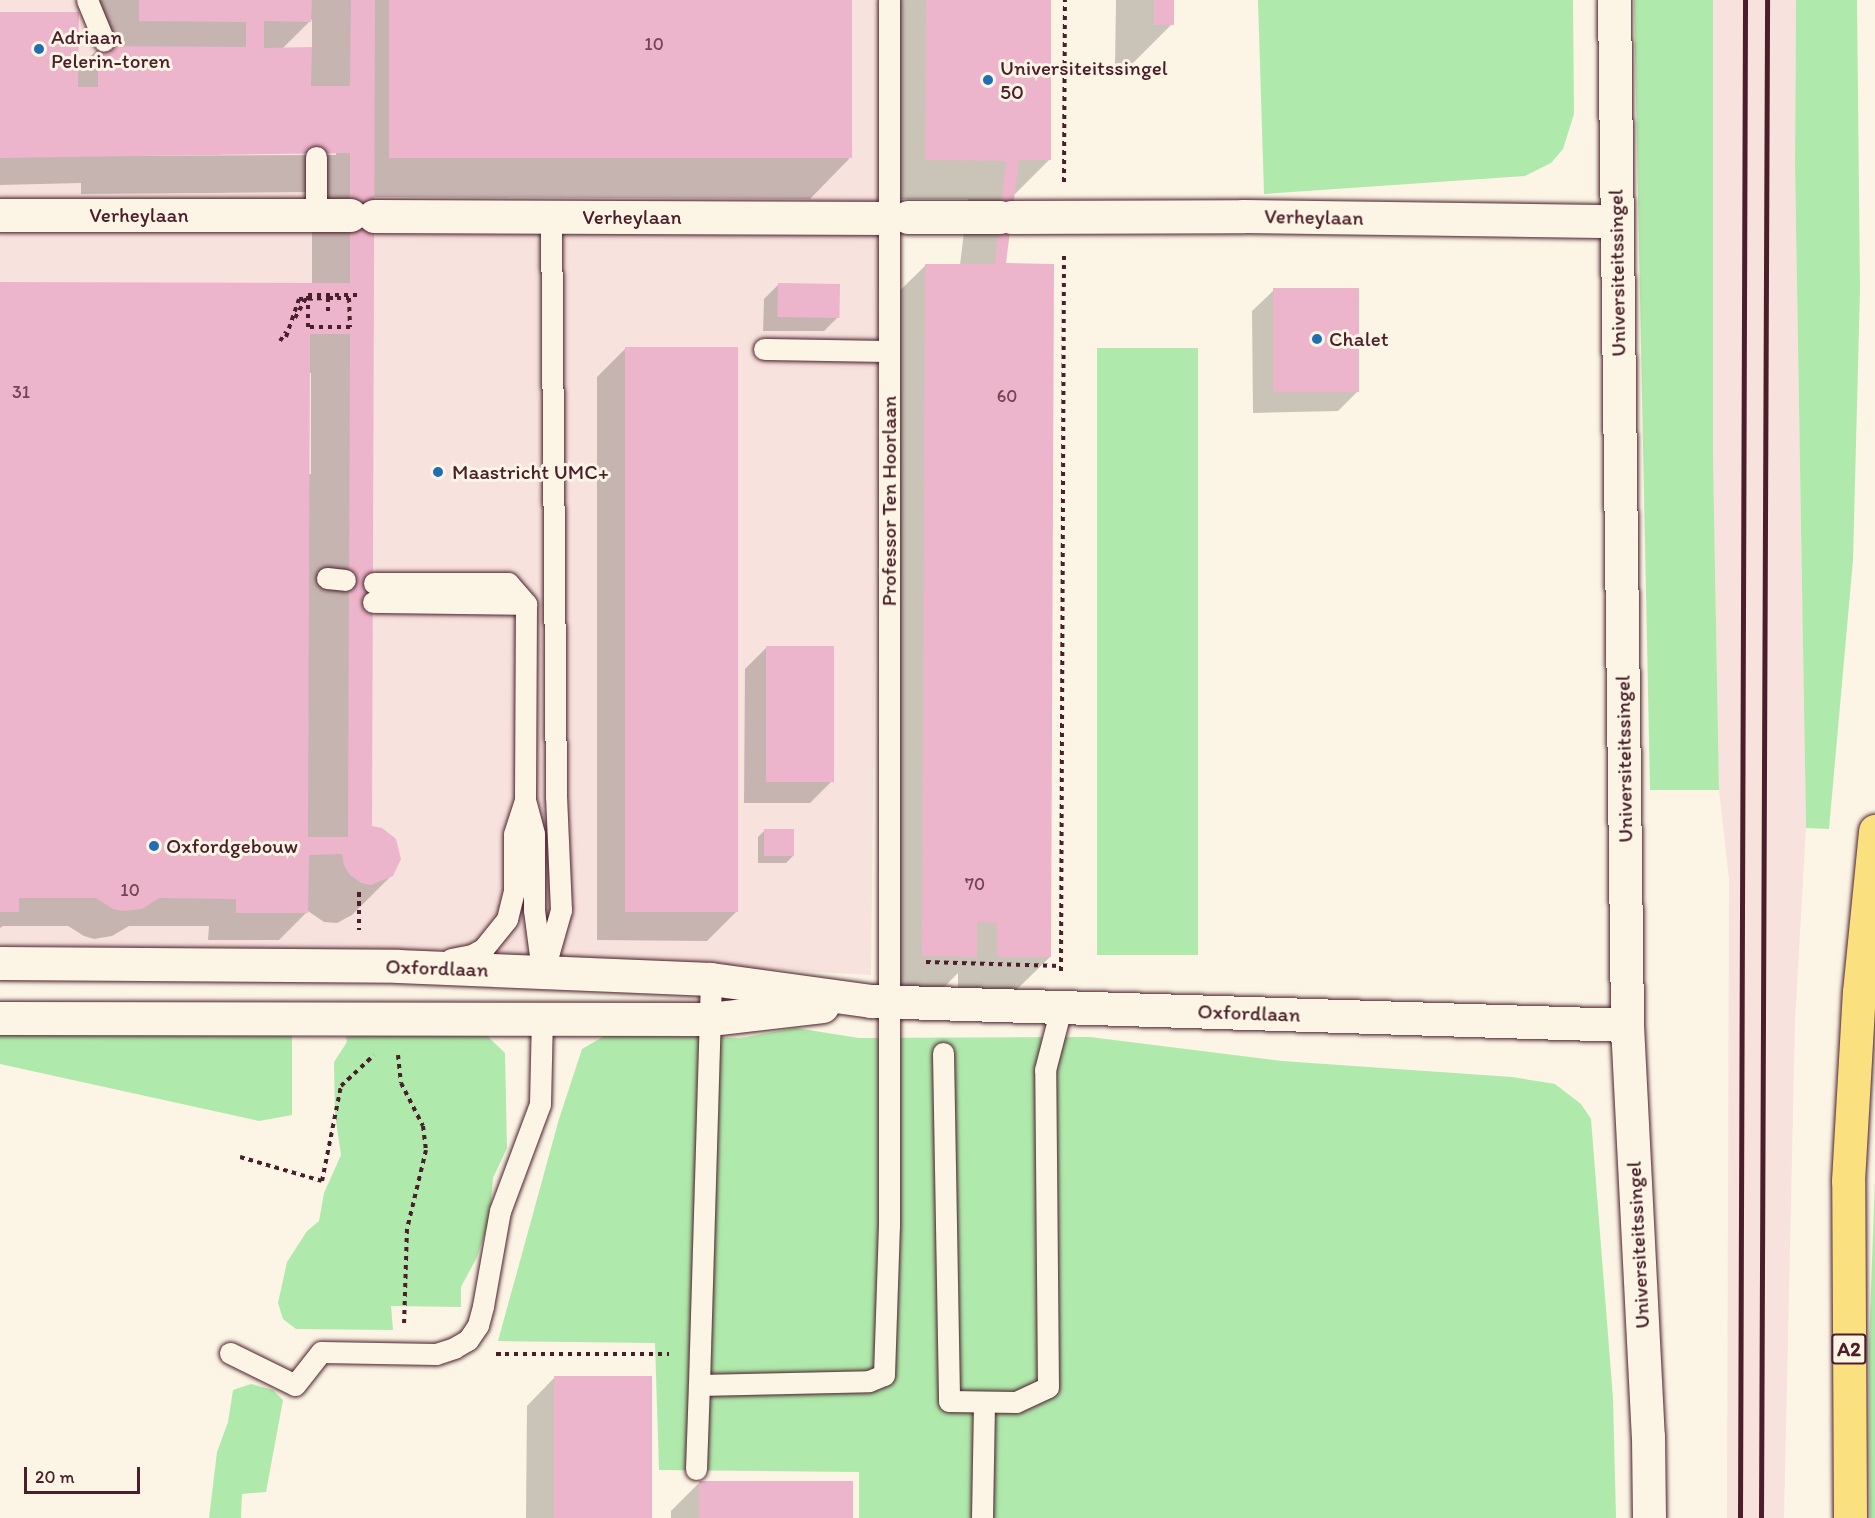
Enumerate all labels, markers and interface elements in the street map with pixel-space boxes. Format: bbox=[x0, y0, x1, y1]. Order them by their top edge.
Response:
place label: Adriaan Pelerin-toren bbox=[51, 24, 170, 74]
house number: 10 bbox=[644, 33, 664, 55]
marker: Adriaan Pelerin-toren bbox=[32, 42, 46, 56]
place label: Universiteitssingel 50 bbox=[1000, 55, 1168, 105]
marker: Universiteitssingel 50 bbox=[981, 73, 995, 87]
street label: Universiteitssingel bbox=[1603, 189, 1631, 357]
street label: Verheylaan bbox=[89, 202, 189, 228]
street label: Verheylaan bbox=[582, 204, 682, 230]
street label: Verheylaan bbox=[1264, 204, 1364, 230]
place label: Chalet bbox=[1329, 326, 1389, 352]
marker: Chalet bbox=[1310, 332, 1324, 346]
house number: 31 bbox=[12, 381, 30, 403]
house number: 60 bbox=[997, 385, 1017, 407]
street label: Professor Ten Hoorlaan bbox=[876, 395, 902, 607]
place label: Maastricht UMC+ bbox=[452, 459, 609, 485]
marker: Maastricht UMC+ bbox=[429, 463, 447, 481]
street label: Universiteitssingel bbox=[1610, 675, 1638, 843]
place label: Oxfordgebouw bbox=[166, 833, 298, 859]
marker: Oxfordgebouw bbox=[147, 839, 161, 853]
house number: 70 bbox=[965, 873, 985, 895]
house number: 10 bbox=[120, 879, 140, 901]
street label: Oxfordlaan bbox=[385, 954, 489, 982]
street label: Oxfordlaan bbox=[1197, 999, 1301, 1027]
street label: Universiteitssingel bbox=[1621, 1161, 1655, 1329]
road number: A2 bbox=[1831, 1332, 1867, 1366]
scale bar bbox=[27, 1455, 142, 1493]
text: 20 m bbox=[35, 1466, 75, 1488]

